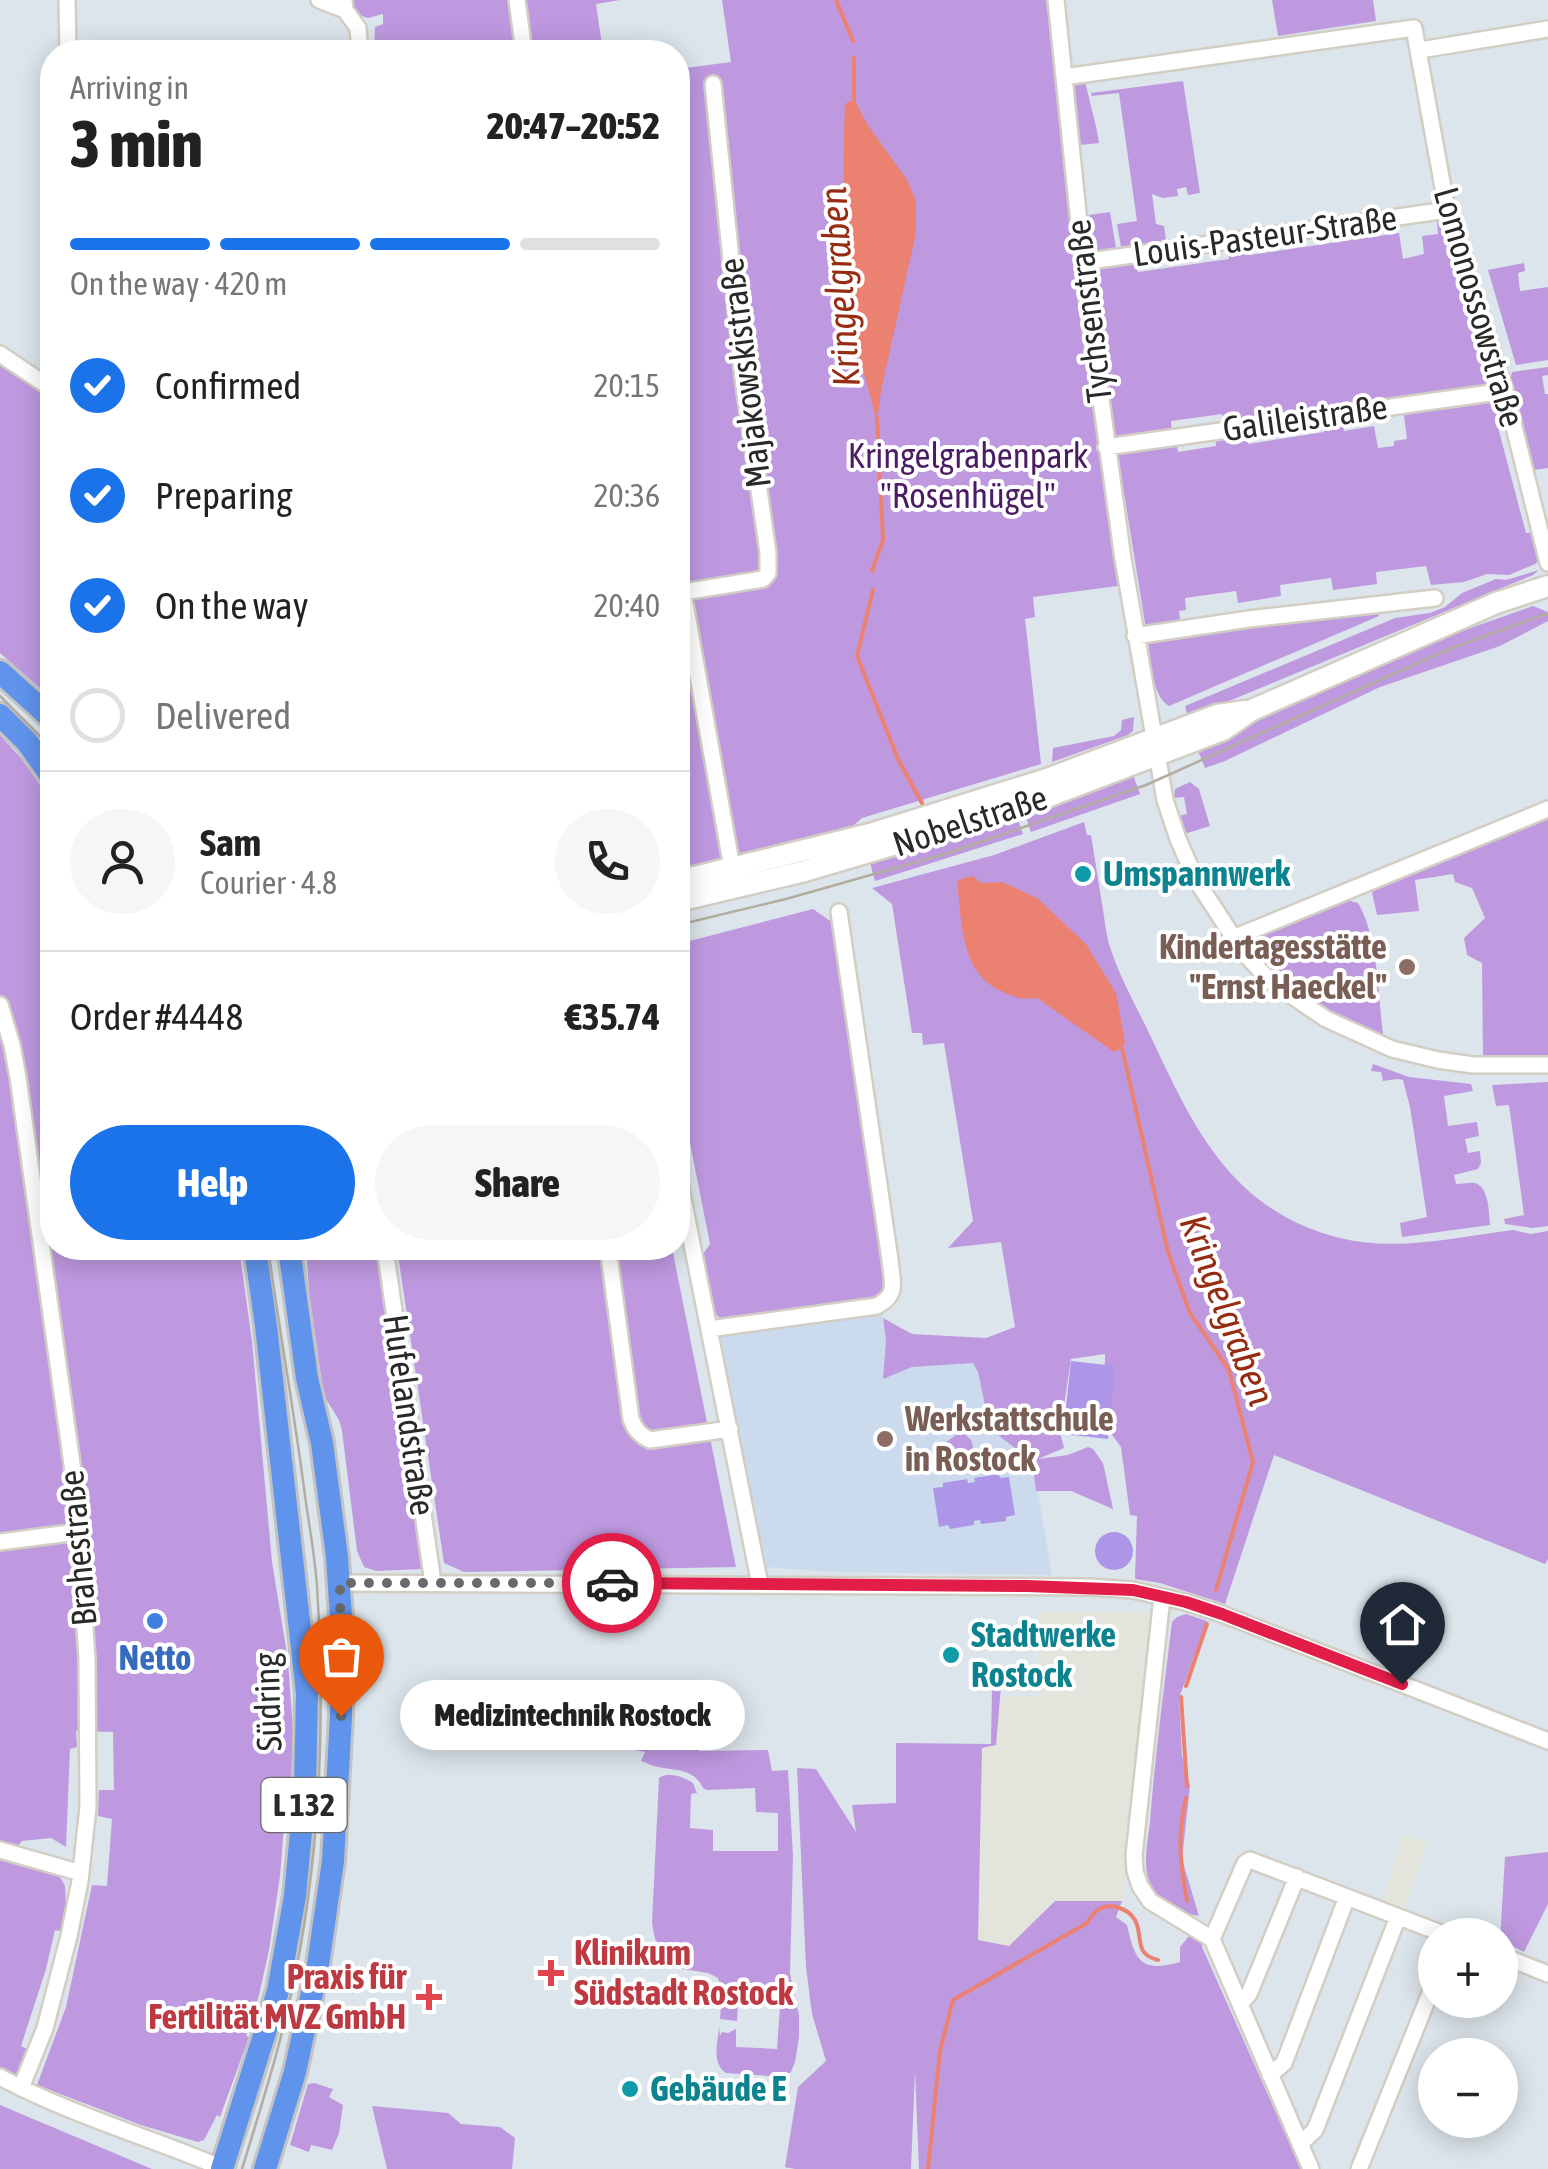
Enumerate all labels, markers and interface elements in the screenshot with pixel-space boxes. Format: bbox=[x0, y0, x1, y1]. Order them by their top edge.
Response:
text: Arriving in bbox=[70, 69, 189, 106]
text: 20:47–20:52 bbox=[487, 104, 660, 147]
text: 3 min bbox=[70, 106, 203, 181]
street label: Lomonossowstraße bbox=[1427, 182, 1533, 431]
water label: Kringelgraben bbox=[811, 186, 868, 388]
street label: Louis-Pasteur-Straße bbox=[1130, 197, 1399, 273]
street label: Tychsenstraße bbox=[1057, 217, 1119, 405]
street label: Majakowskistraße bbox=[710, 256, 778, 490]
text: On the way · 420 m bbox=[70, 265, 287, 302]
icon: check bbox=[70, 358, 125, 413]
text: Confirmed bbox=[155, 364, 301, 407]
text: 20:15 bbox=[594, 367, 660, 404]
street label: Galileistraße bbox=[1220, 386, 1390, 448]
park label: Kringelgrabenpark "Rosenhügel" bbox=[848, 435, 1088, 515]
icon: check bbox=[70, 468, 125, 523]
text: Preparing bbox=[155, 474, 293, 517]
text: 20:36 bbox=[594, 477, 660, 514]
icon: check bbox=[70, 578, 125, 633]
text: On the way bbox=[155, 584, 308, 627]
text: 20:40 bbox=[594, 587, 660, 624]
text: Delivered bbox=[155, 694, 291, 737]
street label: Nobelstraße bbox=[888, 776, 1052, 864]
button: person bbox=[70, 809, 175, 914]
button: phone bbox=[555, 809, 660, 914]
text: Sam bbox=[200, 821, 261, 864]
place label: Umspannwerk bbox=[1103, 853, 1291, 893]
marker: Umspannwerk bbox=[1072, 863, 1094, 885]
text: Courier · 4.8 bbox=[200, 864, 337, 901]
place label: Kindertagesstätte "Ernst Haeckel" bbox=[1159, 926, 1387, 1006]
marker: Kindertagesstätte "Ernst Haeckel" bbox=[1396, 956, 1418, 978]
text: Order #4448 bbox=[70, 995, 243, 1038]
text: €35.74 bbox=[565, 995, 660, 1038]
button: Help bbox=[70, 1125, 355, 1240]
button: Share bbox=[375, 1125, 660, 1240]
water label: Kringelgraben bbox=[1172, 1209, 1283, 1411]
street label: Hufelandstraße bbox=[376, 1312, 444, 1518]
place label: Werkstattschule in Rostock bbox=[904, 1398, 1114, 1478]
marker: Werkstattschule in Rostock bbox=[874, 1428, 896, 1450]
street label: Brahestraße bbox=[50, 1469, 104, 1628]
courier bbox=[562, 1533, 662, 1633]
icon: car bbox=[585, 1556, 640, 1611]
pin bbox=[1360, 1582, 1445, 1685]
icon: home bbox=[1375, 1597, 1430, 1652]
marker: Netto bbox=[144, 1610, 166, 1632]
pin bbox=[299, 1614, 384, 1717]
place label: Stadtwerke Rostock bbox=[971, 1614, 1116, 1694]
icon: bag bbox=[314, 1629, 369, 1684]
place label: Netto bbox=[119, 1637, 191, 1677]
marker: Stadtwerke Rostock bbox=[940, 1644, 962, 1666]
street label: Südring bbox=[245, 1652, 289, 1752]
callout: Medizintechnik Rostock bbox=[401, 1681, 746, 1751]
text: Medizintechnik Rostock bbox=[434, 1696, 711, 1733]
road number: L 132 bbox=[262, 1778, 346, 1832]
map controls bbox=[1418, 1918, 1518, 2138]
button: + bbox=[1418, 1918, 1518, 2018]
place label: Klinikum Südstadt Rostock bbox=[574, 1932, 794, 2012]
place label: Praxis für Fertilität MVZ GmbH bbox=[148, 1956, 407, 2036]
marker: Klinikum Südstadt Rostock bbox=[538, 1960, 564, 1986]
marker: Praxis für Fertilität MVZ GmbH bbox=[416, 1984, 442, 2010]
button: − bbox=[1418, 2038, 1518, 2138]
place label: Gebäude E bbox=[650, 2068, 786, 2108]
marker: Gebäude E bbox=[619, 2078, 641, 2100]

